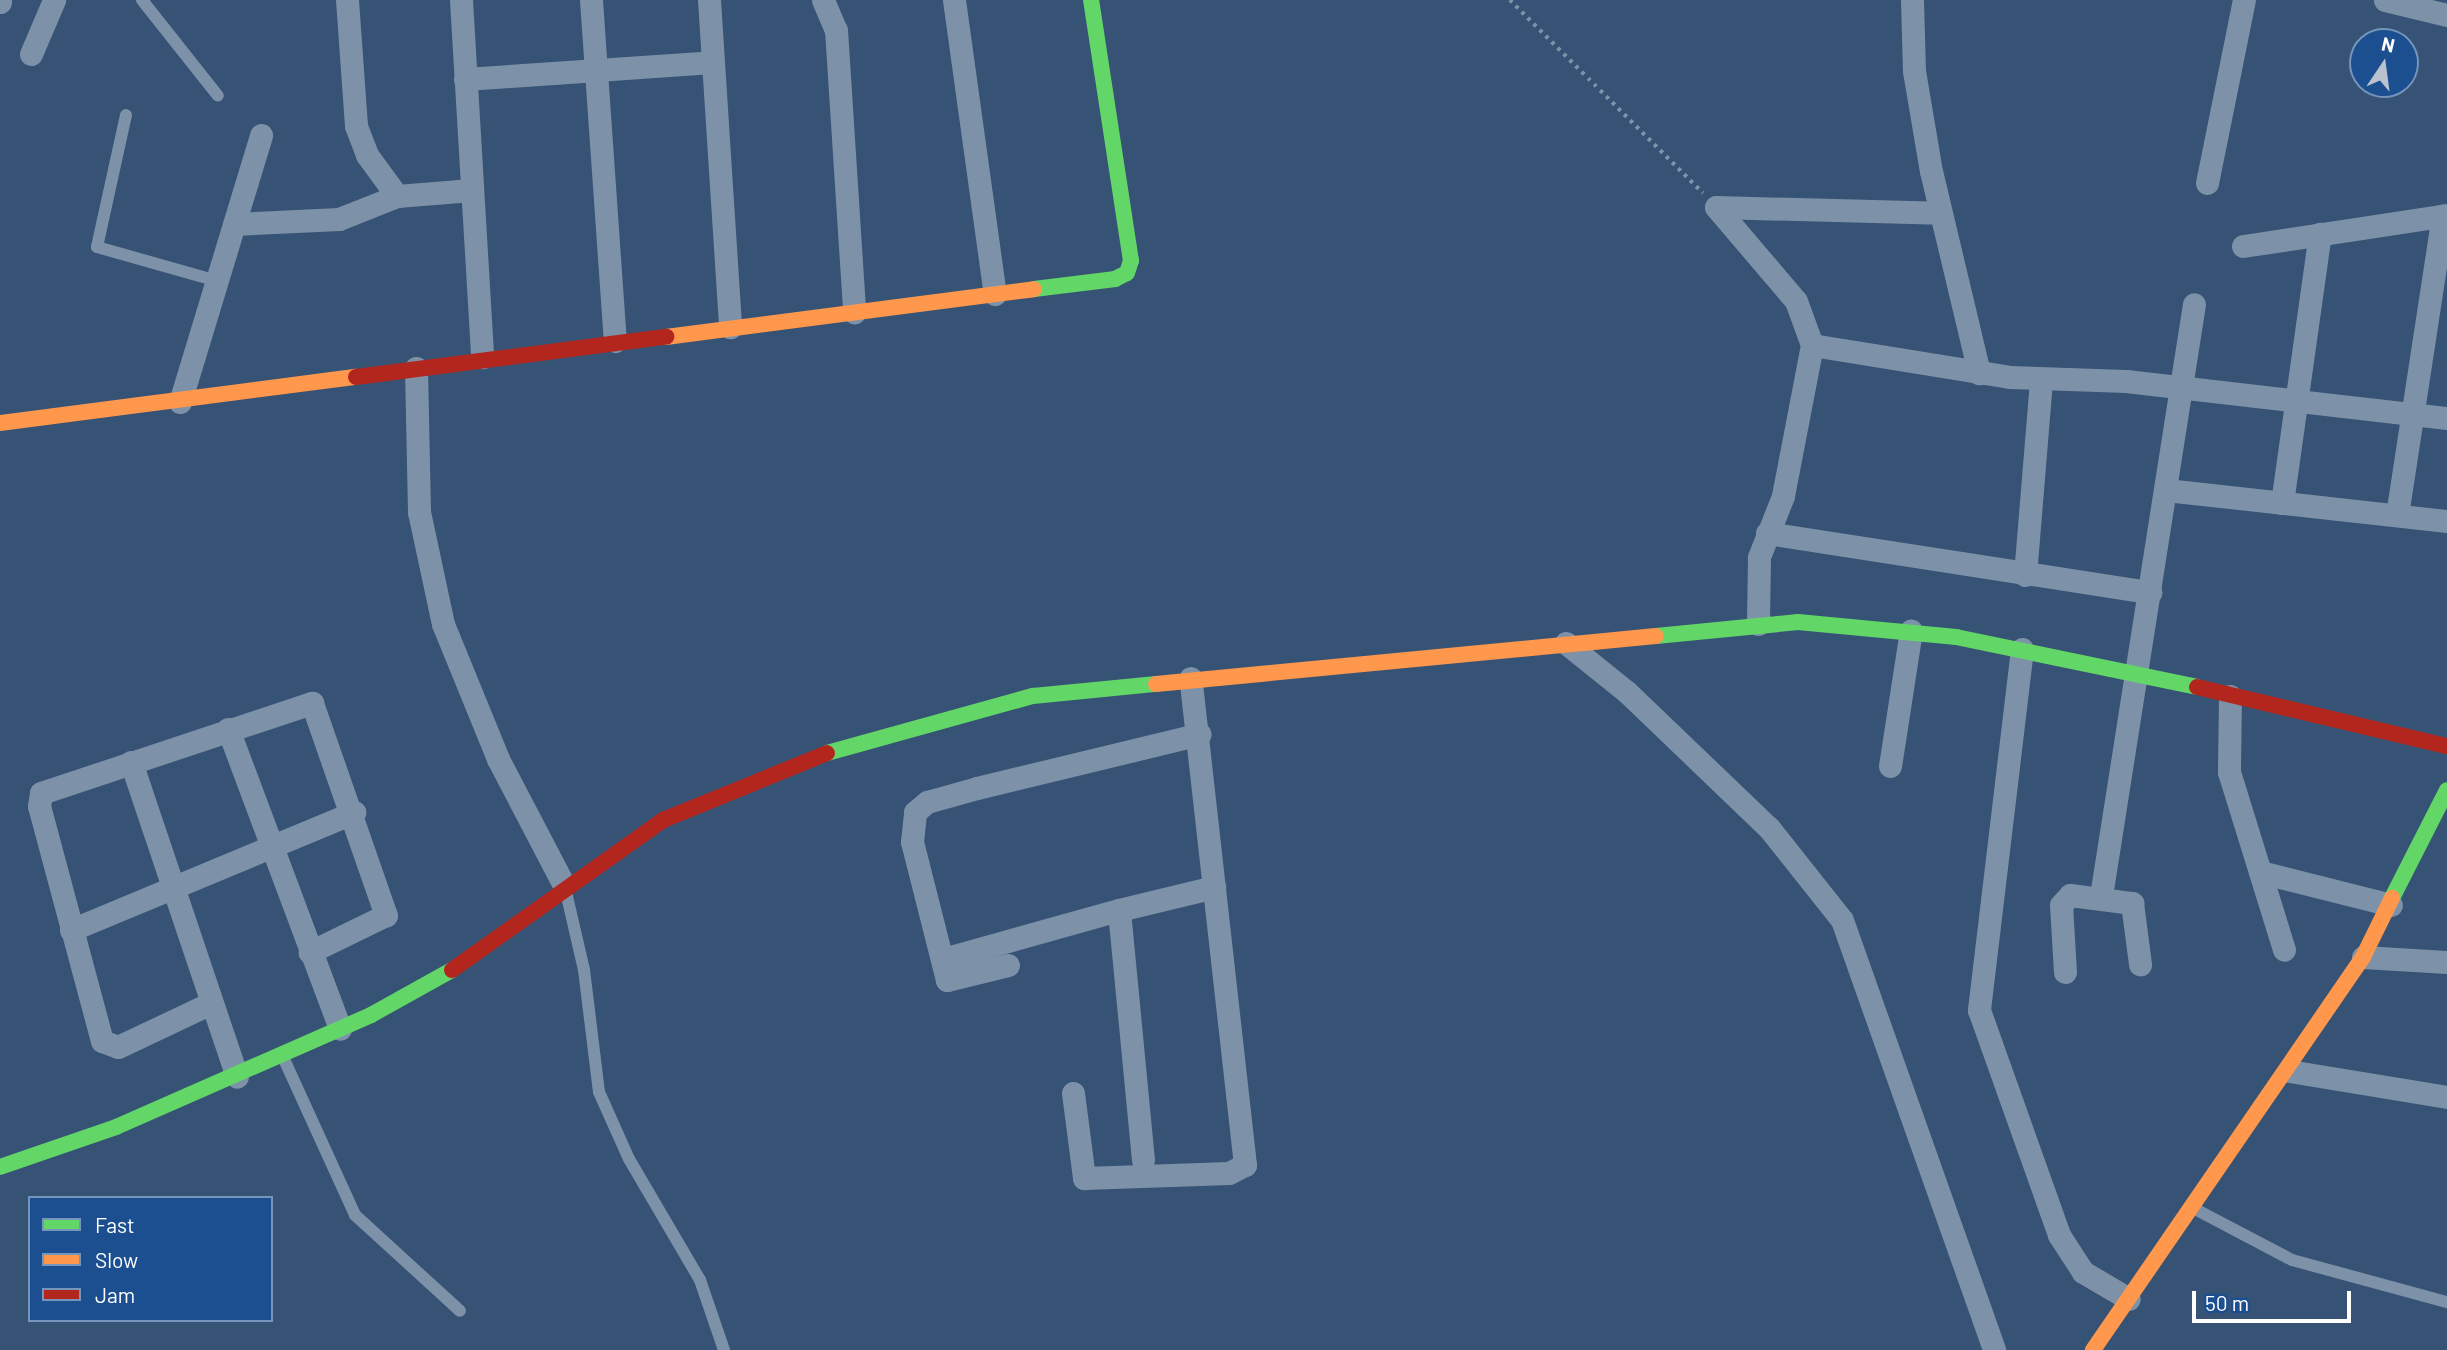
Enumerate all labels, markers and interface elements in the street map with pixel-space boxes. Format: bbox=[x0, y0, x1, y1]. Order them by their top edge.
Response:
north arrow bbox=[2349, 28, 2419, 98]
text: N bbox=[2380, 31, 2397, 57]
legend bbox=[28, 1196, 273, 1322]
text: Fast bbox=[95, 1212, 135, 1237]
text: Slow bbox=[95, 1247, 138, 1272]
scale bar bbox=[2195, 1276, 2354, 1320]
text: Jam bbox=[95, 1282, 135, 1307]
text: 50 m bbox=[2205, 1290, 2249, 1315]

